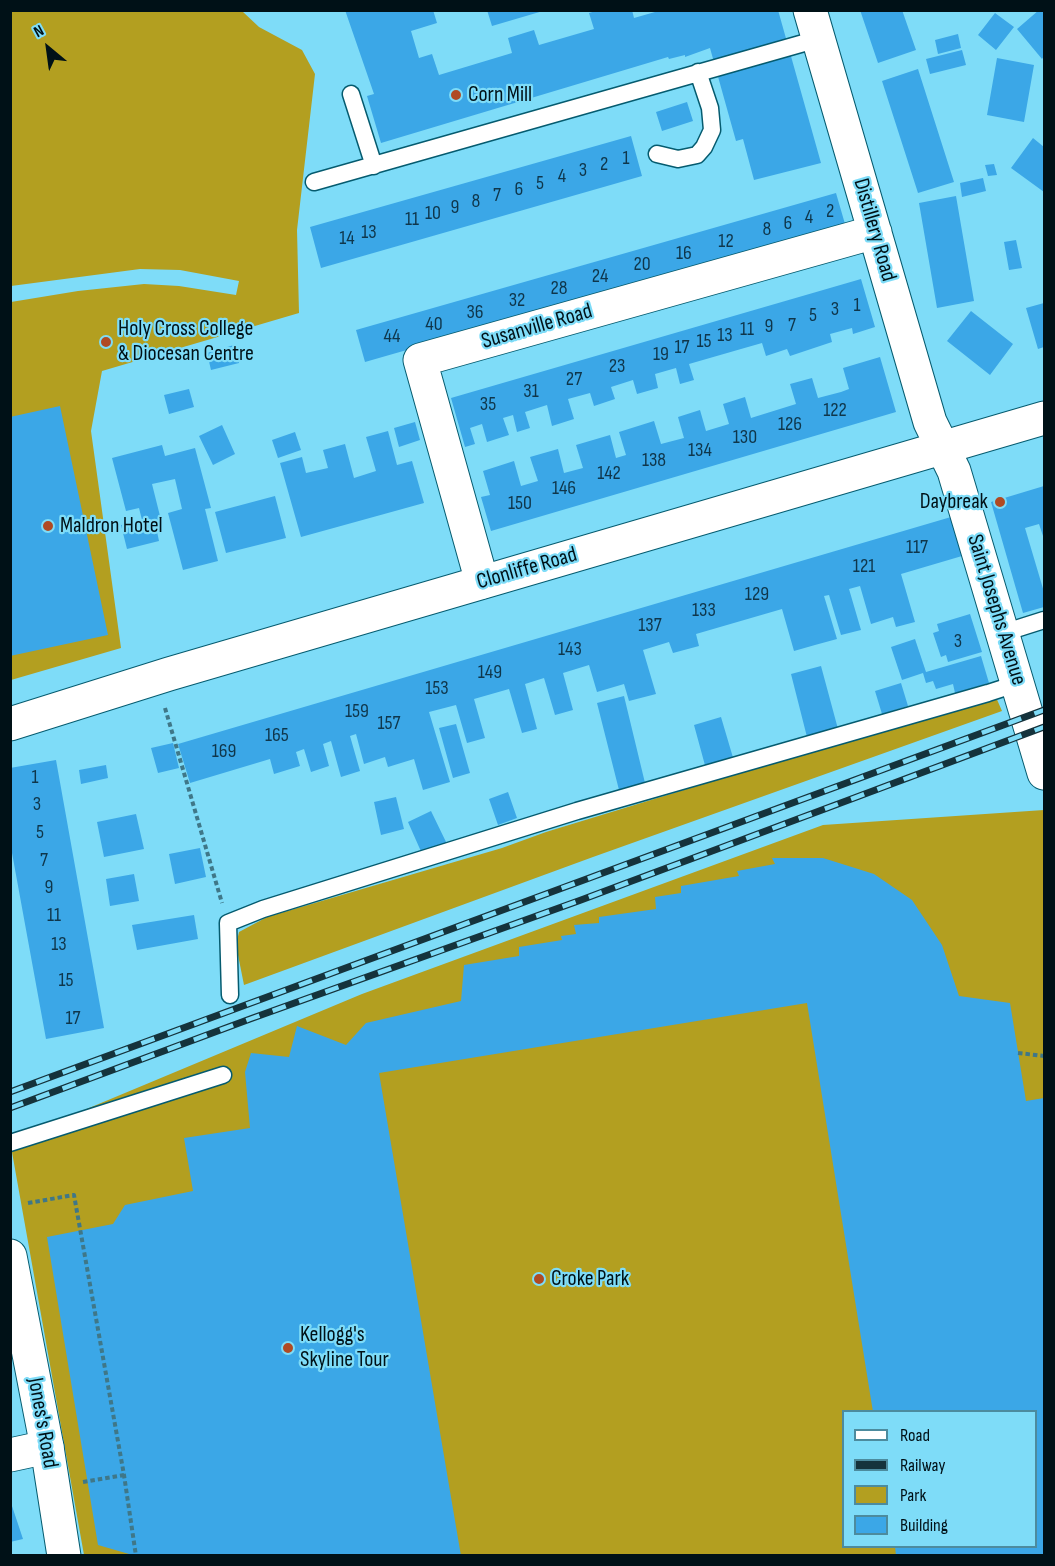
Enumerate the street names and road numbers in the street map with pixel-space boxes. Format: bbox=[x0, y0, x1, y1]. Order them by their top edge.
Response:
street label: Distillery Road bbox=[847, 176, 901, 284]
street label: Susanville Road bbox=[479, 299, 595, 355]
street label: Saint Josephs Avenue bbox=[961, 532, 1031, 688]
street label: Clonliffe Road bbox=[474, 542, 580, 596]
street label: Jones's Road bbox=[21, 1376, 63, 1470]

